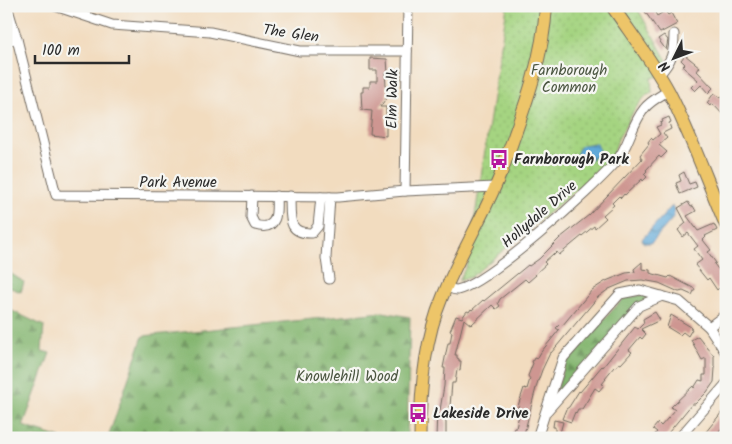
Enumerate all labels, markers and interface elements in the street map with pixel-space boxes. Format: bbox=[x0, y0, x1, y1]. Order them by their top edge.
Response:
street label: The Glen bbox=[261, 18, 320, 50]
scale bar bbox=[35, 32, 129, 64]
north arrow bbox=[650, 32, 700, 82]
text: 100 m bbox=[42, 39, 80, 63]
text: N bbox=[654, 55, 676, 77]
park label: Farnborough Common bbox=[531, 59, 607, 100]
street label: Elm Walk bbox=[380, 68, 406, 129]
bus stop icon: Farnborough Park bbox=[488, 148, 510, 170]
place label: Farnborough Park bbox=[514, 148, 629, 172]
street label: Park Avenue bbox=[139, 171, 217, 195]
street label: Hollydale Drive bbox=[497, 175, 583, 254]
park label: Knowlehill Wood bbox=[296, 365, 398, 389]
bus stop icon: Lakeside Drive bbox=[407, 402, 429, 424]
place label: Lakeside Drive bbox=[433, 402, 529, 426]

